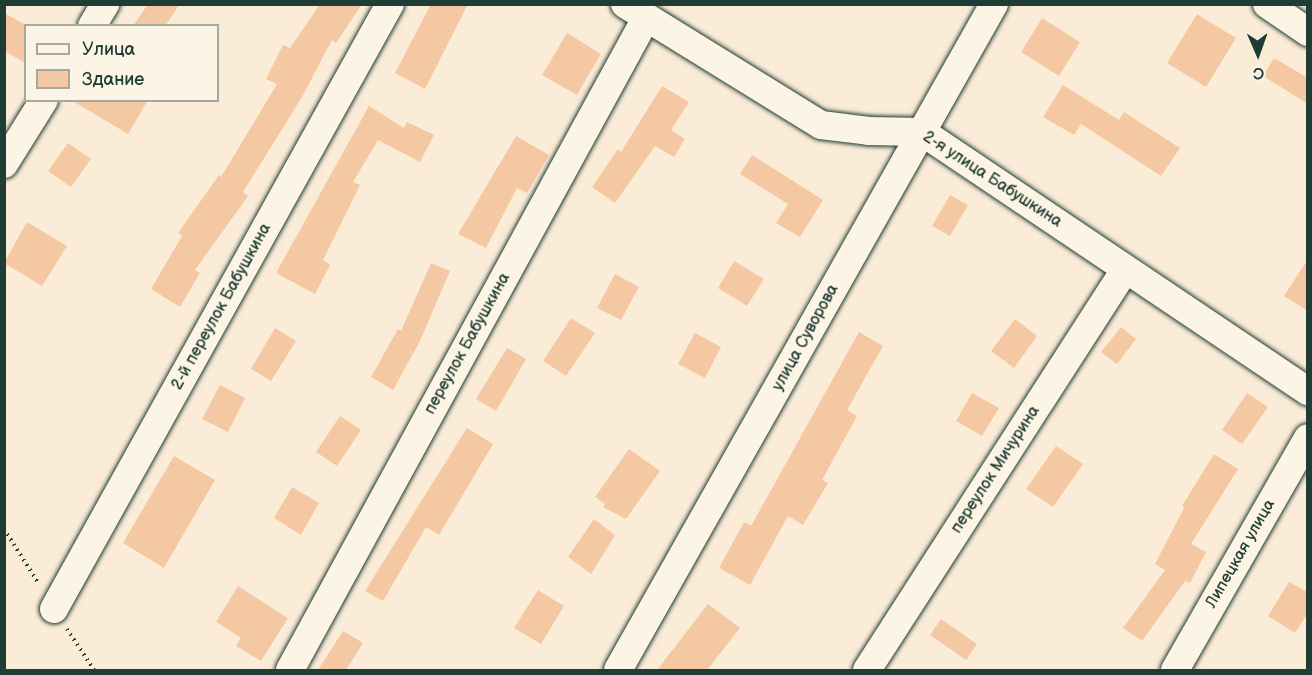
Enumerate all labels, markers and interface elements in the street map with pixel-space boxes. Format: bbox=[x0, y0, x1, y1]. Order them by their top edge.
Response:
legend bbox=[24, 24, 219, 102]
north arrow bbox=[1228, 24, 1288, 84]
text: Улица bbox=[82, 39, 135, 60]
text: С bbox=[1253, 63, 1265, 82]
text: Здание bbox=[82, 69, 144, 90]
street label: 2-я улица Бабушкина bbox=[919, 128, 1065, 232]
street label: 2-й переулок Бабушкина bbox=[168, 220, 276, 394]
street label: переулок Бабушкина bbox=[421, 270, 515, 418]
street label: улица Суворова bbox=[769, 281, 843, 395]
street label: переулок Мичурина bbox=[948, 403, 1044, 537]
street label: Липецкая улица bbox=[1202, 496, 1280, 612]

